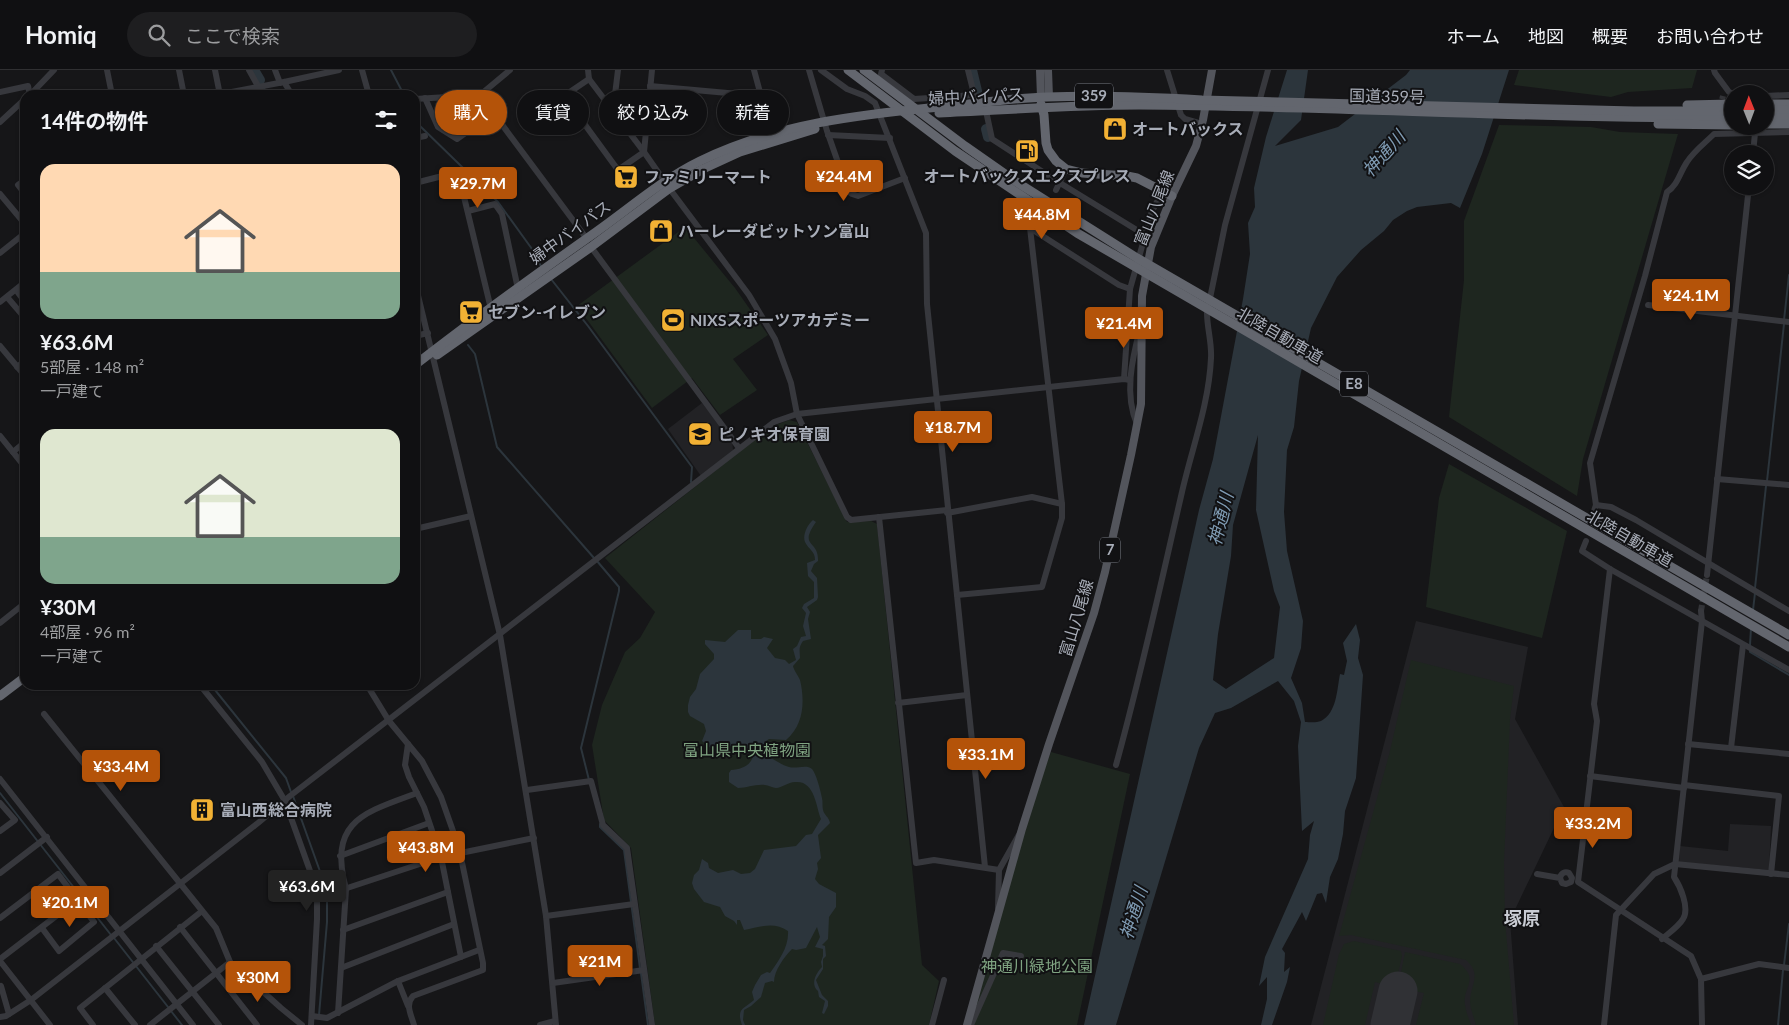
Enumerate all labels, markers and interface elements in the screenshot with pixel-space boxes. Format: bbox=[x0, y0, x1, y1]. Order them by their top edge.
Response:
search box bbox=[127, 12, 477, 57]
text: Homiq bbox=[25, 20, 97, 49]
icon: search bbox=[145, 21, 173, 49]
text: ここで検索 bbox=[185, 24, 280, 47]
text: ホーム bbox=[1447, 25, 1500, 47]
text: 地図 bbox=[1528, 25, 1564, 47]
text: 概要 bbox=[1592, 25, 1628, 47]
text: お問い合わせ bbox=[1656, 25, 1764, 47]
street label: 婦中バイパス bbox=[928, 84, 1024, 107]
road number: 359 bbox=[1075, 84, 1113, 108]
street label: 国道359号 bbox=[1349, 85, 1425, 106]
north arrow bbox=[1724, 85, 1774, 135]
map controls bbox=[1724, 85, 1774, 195]
chip: 購入 bbox=[435, 90, 507, 135]
chip: 賃貸 bbox=[517, 90, 589, 135]
chip: 絞り込み bbox=[599, 90, 707, 135]
chip: 新着 bbox=[717, 90, 789, 135]
icon: filters bbox=[372, 106, 400, 134]
text: 14件の物件 bbox=[40, 108, 148, 133]
shop icon: オートバックス bbox=[1102, 116, 1128, 142]
place label: オートバックス bbox=[1132, 119, 1244, 138]
water label: 神通川 bbox=[1357, 124, 1411, 181]
fuel station icon: オートバックスエクスプレス bbox=[1014, 138, 1040, 164]
button: layers bbox=[1724, 145, 1774, 195]
pin: ¥24.4M bbox=[803, 160, 885, 202]
supermarket icon: ファミリーマート bbox=[613, 164, 639, 190]
pin: ¥29.7M bbox=[437, 166, 519, 209]
text: ¥24.4M bbox=[816, 166, 872, 185]
place label: オートバックスエクスプレス bbox=[923, 166, 1131, 185]
place label: ファミリーマート bbox=[644, 167, 772, 186]
street label: 富山八尾線 bbox=[1130, 167, 1177, 248]
text: ¥29.7M bbox=[450, 173, 506, 192]
icon: home bbox=[175, 196, 265, 286]
street label: 婦中バイパス bbox=[525, 196, 614, 267]
pin: ¥44.8M bbox=[1001, 198, 1083, 240]
text: ¥44.8M bbox=[1014, 204, 1070, 223]
shop icon: ハーレーダビットソン富山 bbox=[648, 218, 674, 244]
place label: ハーレーダビットソン富山 bbox=[678, 221, 870, 240]
pin: ¥24.1M bbox=[1650, 278, 1732, 321]
text: ¥24.1M bbox=[1663, 285, 1719, 304]
supermarket icon: セブン-イレブン bbox=[458, 299, 484, 325]
place label: セブン-イレブン bbox=[488, 302, 606, 321]
street label: 北陸自動車道 bbox=[1234, 302, 1327, 367]
pin: ¥21.4M bbox=[1083, 306, 1165, 349]
sports icon: NIXSスポーツアカデミー bbox=[660, 307, 686, 333]
place label: NIXSスポーツアカデミー bbox=[690, 310, 870, 329]
text: ¥21.4M bbox=[1096, 313, 1152, 332]
text: ¥63.6M bbox=[40, 329, 114, 354]
text: 5部屋 · 148 m² bbox=[40, 357, 144, 376]
road number: E8 bbox=[1340, 372, 1368, 396]
text: 一戸建て bbox=[40, 381, 104, 400]
pin: ¥18.7M bbox=[912, 410, 994, 453]
text: ¥18.7M bbox=[925, 417, 981, 436]
school or university icon: ピノキオ保育園 bbox=[687, 421, 713, 447]
place label: ピノキオ保育園 bbox=[718, 424, 830, 443]
icon: home bbox=[175, 461, 265, 551]
water label: 神通川 bbox=[1203, 488, 1238, 548]
street label: 北陸自動車道 bbox=[1584, 505, 1677, 570]
road number: 7 bbox=[1100, 538, 1120, 562]
street label: 富山八尾線 bbox=[1055, 577, 1096, 659]
text: ¥30M bbox=[40, 594, 96, 619]
text: 4部屋 · 96 m² bbox=[40, 622, 135, 641]
text: 一戸建て bbox=[40, 646, 104, 665]
pin: ¥33.1M bbox=[945, 738, 1027, 780]
park label: 富山県中央植物園 bbox=[683, 740, 811, 759]
text: ¥33.1M bbox=[958, 744, 1014, 763]
pin: ¥33.4M bbox=[80, 750, 162, 792]
text: ¥33.4M bbox=[93, 756, 149, 775]
building icon: 富山西総合病院 bbox=[189, 797, 215, 823]
place label: 富山西総合病院 bbox=[220, 800, 332, 819]
pin: ¥33.2M bbox=[1552, 806, 1634, 849]
text: ¥33.2M bbox=[1565, 813, 1621, 832]
pin: ¥43.8M bbox=[385, 830, 467, 873]
text: ¥43.8M bbox=[398, 837, 454, 856]
pin: ¥63.6M bbox=[266, 870, 348, 912]
text: ¥63.6M bbox=[279, 876, 335, 895]
water label: 神通川 bbox=[1115, 882, 1152, 942]
pin: ¥20.1M bbox=[29, 886, 111, 928]
text: ¥20.1M bbox=[42, 892, 98, 911]
district label: 塚原 bbox=[1504, 907, 1540, 929]
pin: ¥21M bbox=[570, 944, 630, 987]
text: ¥21M bbox=[579, 951, 621, 970]
park label: 神通川緑地公園 bbox=[981, 956, 1093, 975]
pin: ¥30M bbox=[228, 960, 288, 1003]
text: ¥30M bbox=[237, 967, 279, 986]

